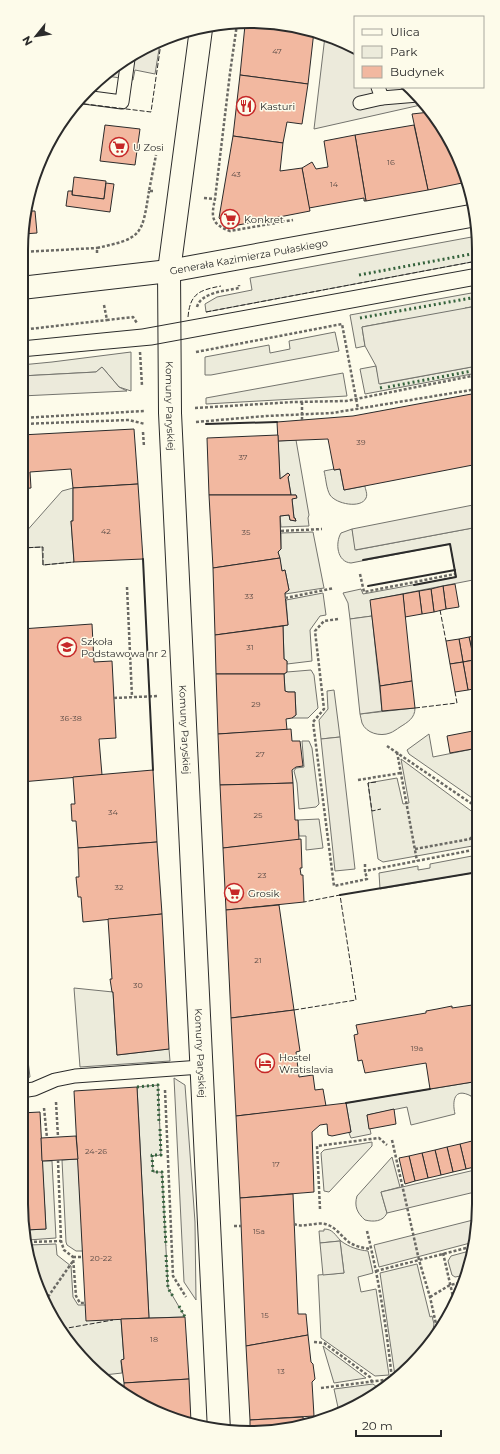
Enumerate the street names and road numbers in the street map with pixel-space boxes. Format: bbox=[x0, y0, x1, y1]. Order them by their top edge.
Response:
street label: Generała Kazimierza Pułaskiego bbox=[169, 236, 329, 278]
street label: Komuny Paryskiej bbox=[163, 361, 178, 451]
street label: Komuny Paryskiej bbox=[176, 684, 193, 775]
street label: Komuny Paryskiej bbox=[192, 1008, 209, 1098]

